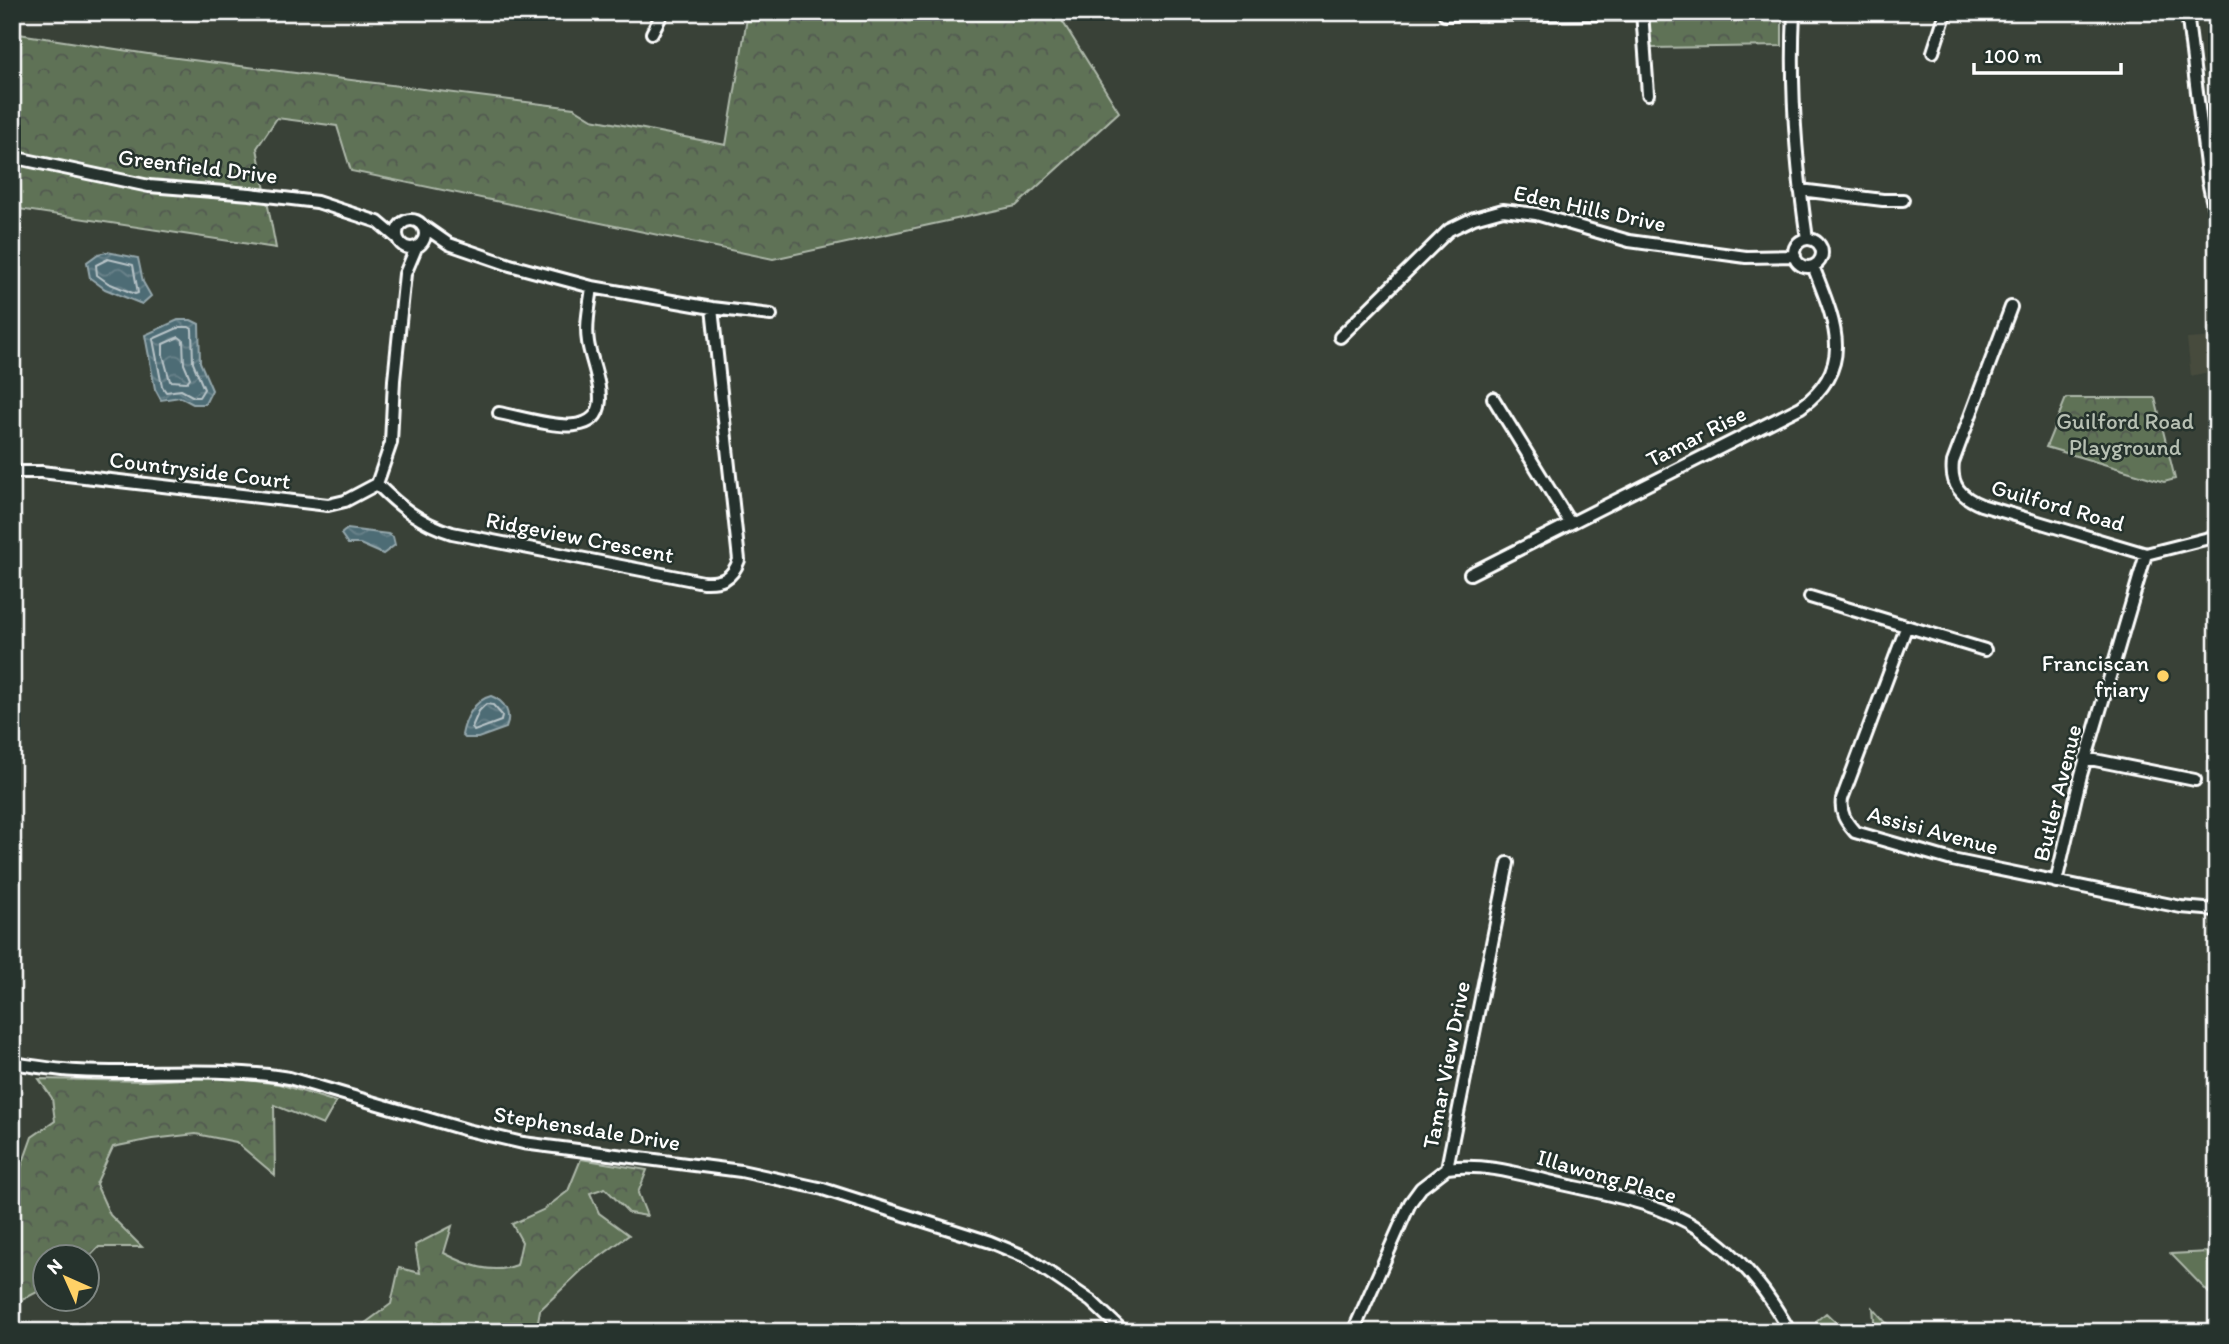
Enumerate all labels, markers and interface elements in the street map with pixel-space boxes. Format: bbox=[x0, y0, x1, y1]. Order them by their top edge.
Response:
scale bar bbox=[1974, 32, 2120, 76]
text: 100 m bbox=[1984, 43, 2042, 68]
street label: Greenfield Drive bbox=[117, 142, 279, 190]
street label: Eden Hills Drive bbox=[1511, 178, 1669, 238]
street label: Tamar Rise bbox=[1641, 399, 1751, 473]
park label: Guilford Road Playground bbox=[2056, 407, 2194, 461]
street label: Countryside Court bbox=[108, 445, 293, 495]
street label: Guilford Road bbox=[1988, 473, 2128, 537]
street label: Ridgeview Crescent bbox=[484, 505, 677, 569]
place label: Franciscan friary bbox=[2042, 649, 2149, 703]
marker: Franciscan friary bbox=[2155, 668, 2171, 684]
street label: Butler Avenue bbox=[2026, 722, 2088, 864]
street label: Assisi Avenue bbox=[1864, 799, 2002, 861]
street label: Tamar View Drive bbox=[1416, 979, 1476, 1151]
street label: Stephensdale Drive bbox=[492, 1099, 682, 1157]
street label: Illawong Place bbox=[1534, 1143, 1680, 1209]
north arrow bbox=[32, 1242, 102, 1312]
text: N bbox=[42, 1254, 67, 1279]

